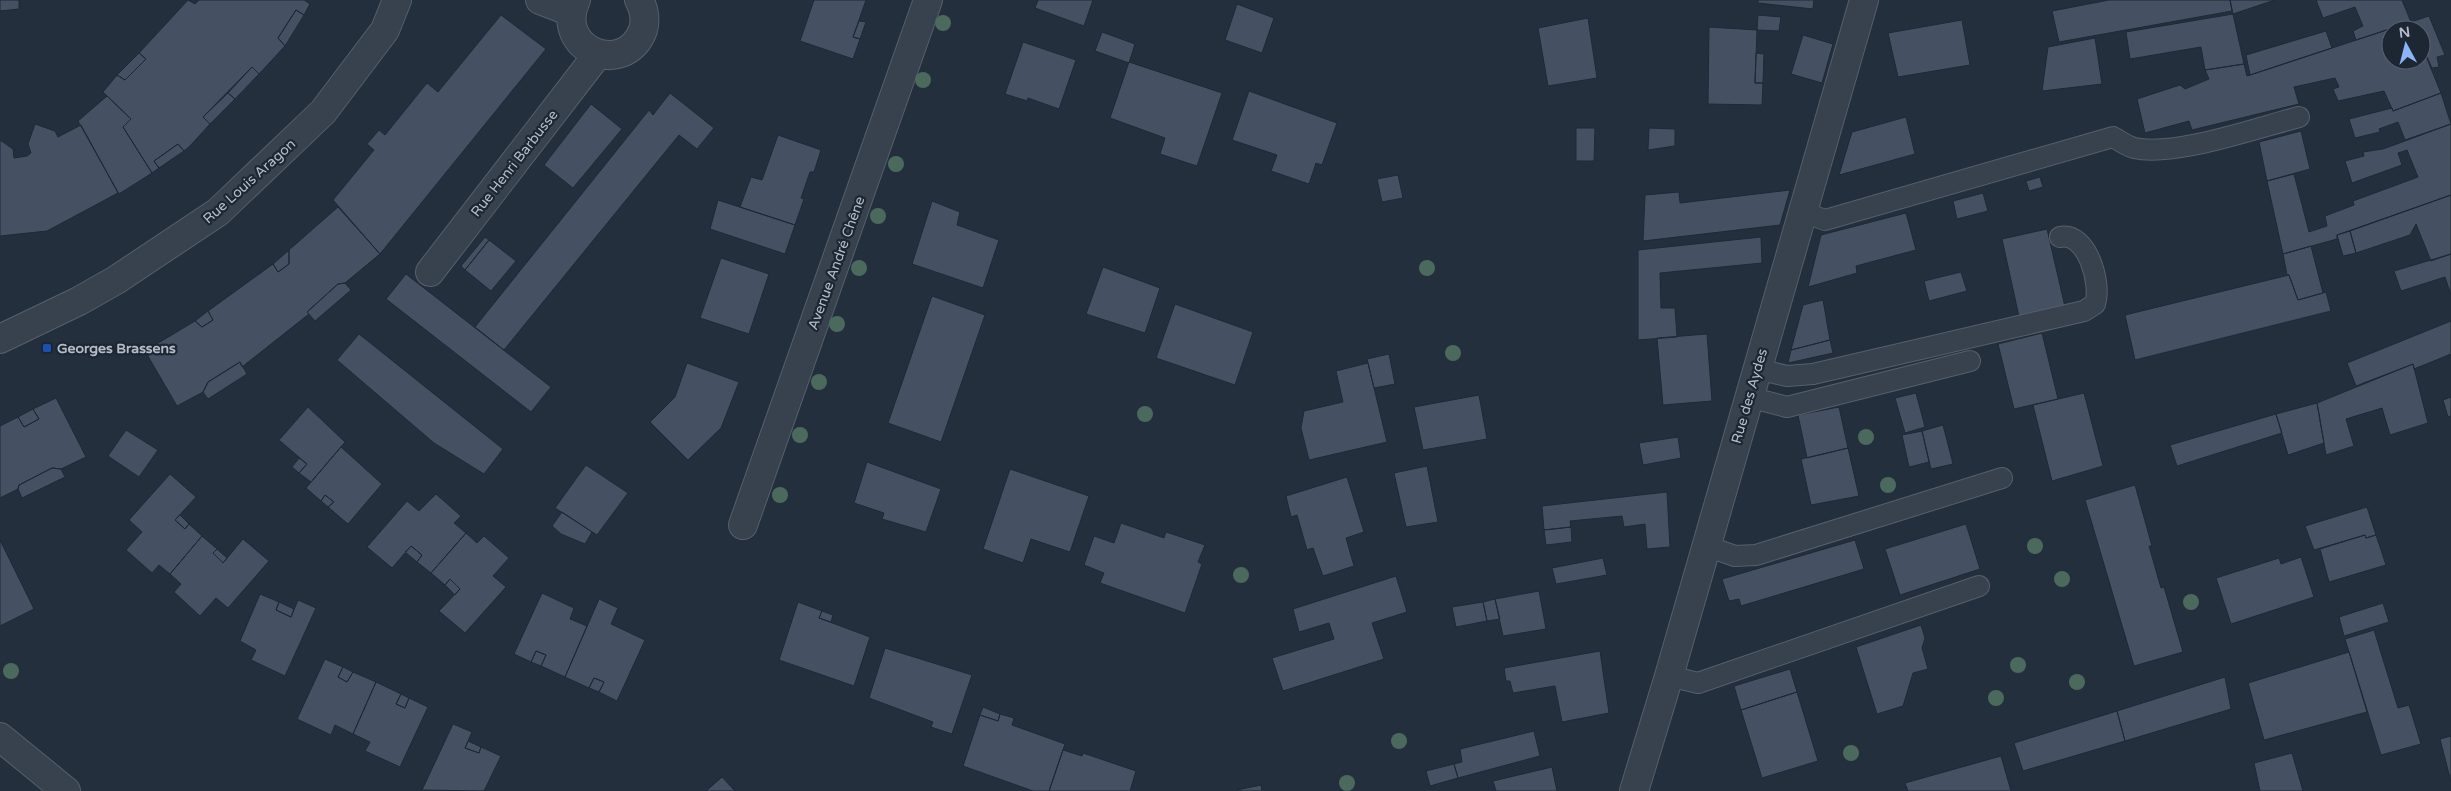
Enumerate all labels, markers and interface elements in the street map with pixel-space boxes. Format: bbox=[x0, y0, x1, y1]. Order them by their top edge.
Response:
north arrow bbox=[2381, 20, 2431, 70]
text: N bbox=[2398, 23, 2411, 42]
street label: Rue Henri Barbusse bbox=[467, 106, 561, 220]
street label: Rue Louis Aragon bbox=[200, 135, 299, 227]
street label: Avenue André Chêne bbox=[804, 194, 869, 332]
place label: Georges Brassens bbox=[57, 340, 176, 357]
marker: Georges Brassens bbox=[41, 342, 53, 354]
street label: Rue des Aydes bbox=[1728, 346, 1771, 446]

